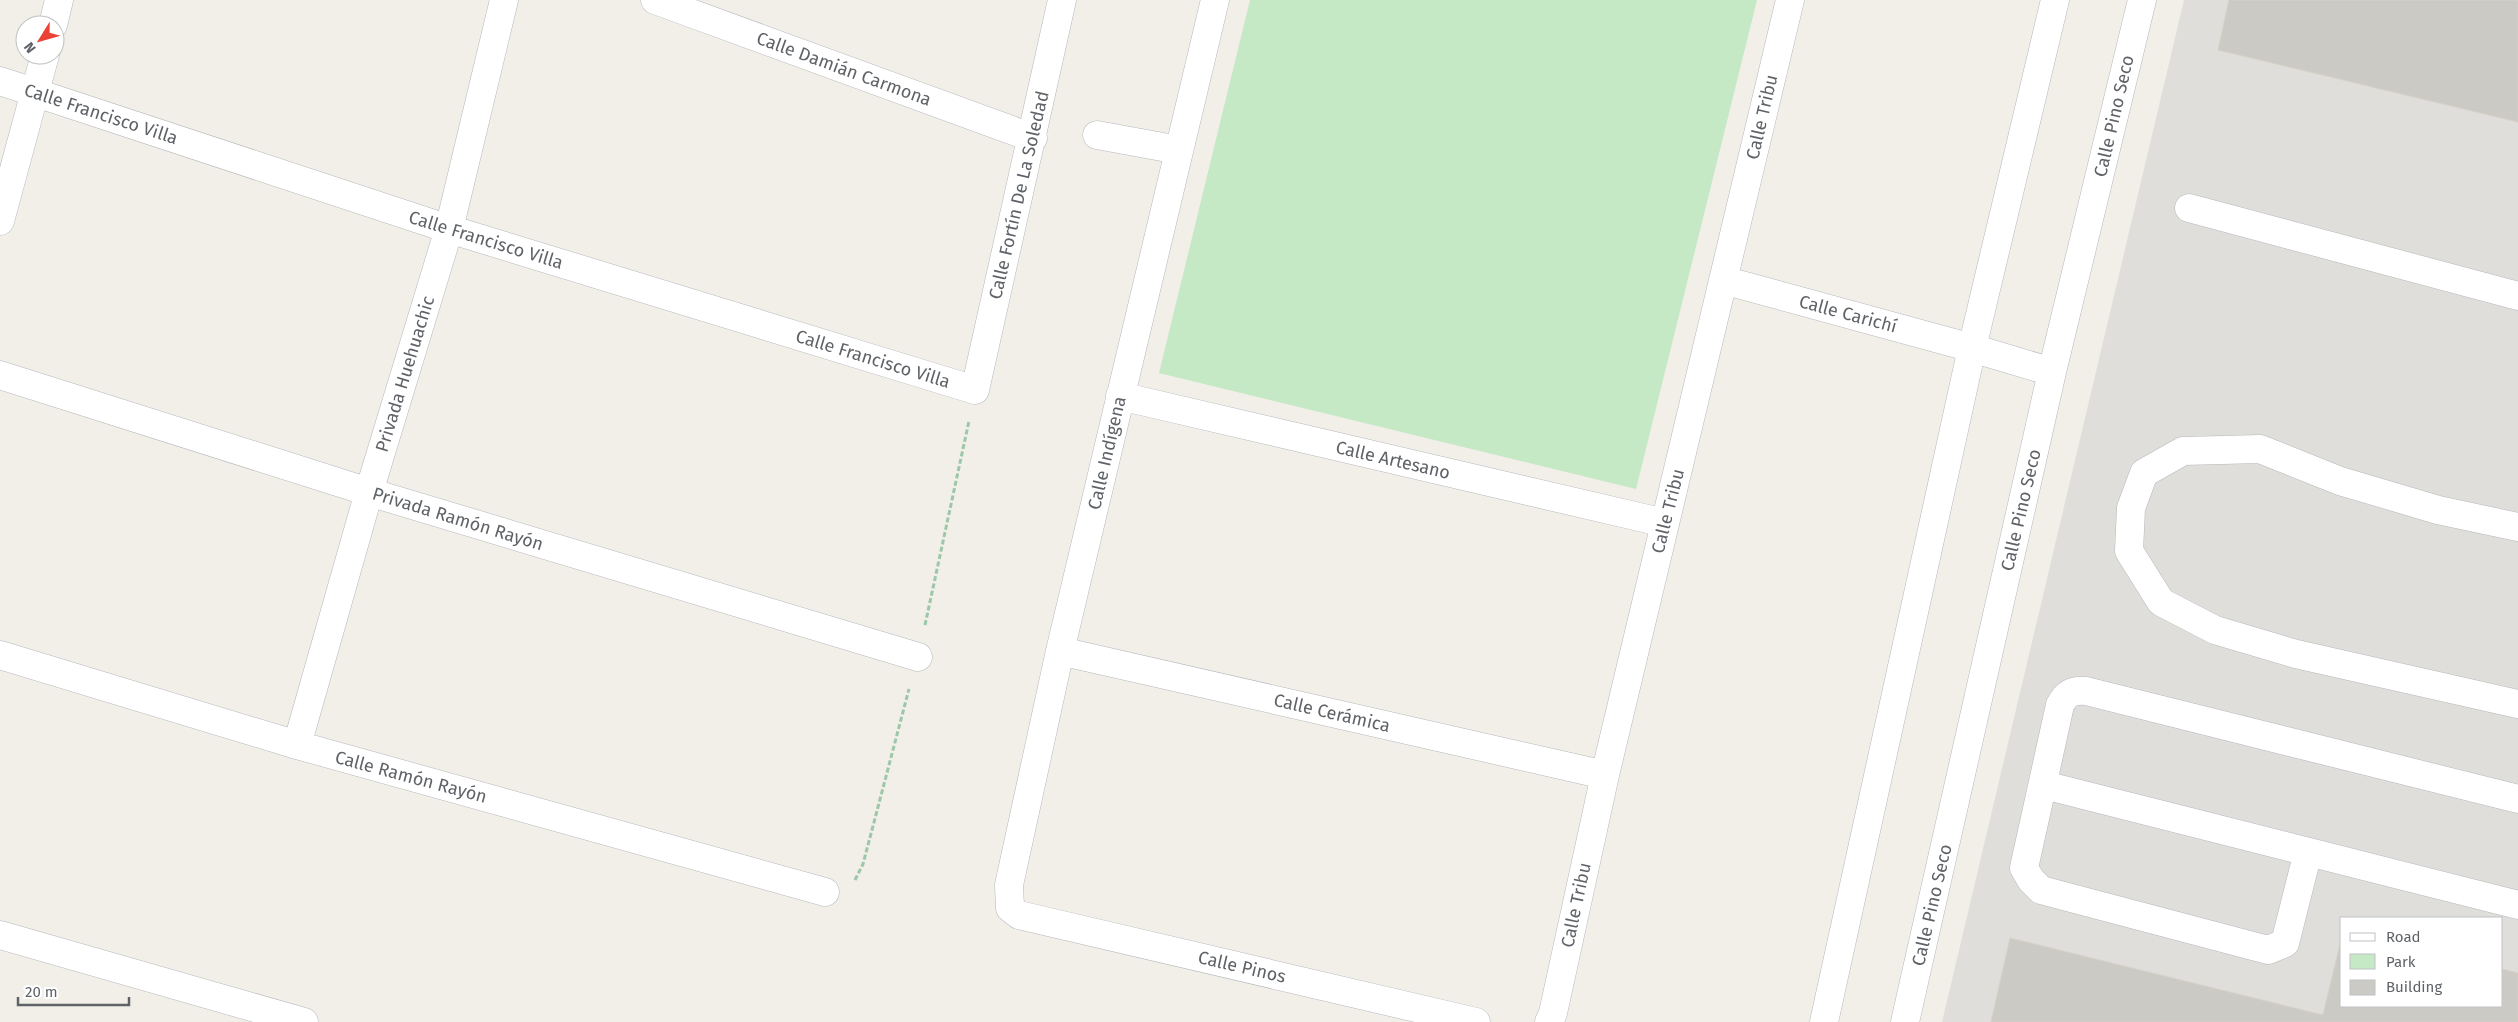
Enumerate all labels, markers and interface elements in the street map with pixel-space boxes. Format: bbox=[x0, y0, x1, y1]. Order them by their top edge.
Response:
north arrow bbox=[15, 15, 65, 65]
street label: Calle Damián Carmona bbox=[754, 27, 934, 111]
text: N bbox=[20, 39, 40, 56]
street label: Calle Pino Seco bbox=[2089, 53, 2139, 179]
street label: Calle Tribu bbox=[1742, 72, 1782, 162]
street label: Calle Francisco Villa bbox=[21, 79, 181, 149]
street label: Calle Fortín De La Soledad bbox=[984, 89, 1054, 301]
street label: Calle Francisco Villa bbox=[406, 206, 566, 274]
street label: Calle Carichí bbox=[1797, 290, 1899, 338]
street label: Privada Huehuachic bbox=[371, 293, 439, 455]
street label: Calle Francisco Villa bbox=[793, 325, 953, 393]
street label: Calle Indígena bbox=[1083, 394, 1131, 512]
street label: Calle Artesano bbox=[1334, 436, 1452, 484]
street label: Calle Pino Seco bbox=[1996, 447, 2046, 573]
street label: Calle Tribu bbox=[1647, 466, 1689, 556]
street label: Privada Ramón Rayón bbox=[370, 483, 546, 555]
street label: Calle Cerámica bbox=[1272, 689, 1392, 737]
street label: Calle Ramón Rayón bbox=[333, 746, 489, 808]
street label: Calle Pino Seco bbox=[1907, 842, 1957, 968]
street label: Calle Tribu bbox=[1556, 860, 1596, 950]
legend bbox=[2340, 917, 2503, 1007]
text: Road bbox=[2386, 928, 2421, 946]
street label: Calle Pinos bbox=[1196, 946, 1288, 988]
text: Park bbox=[2386, 953, 2416, 971]
scale bar bbox=[18, 974, 129, 1006]
text: Building bbox=[2386, 978, 2442, 996]
text: 20 m bbox=[25, 983, 58, 1001]

